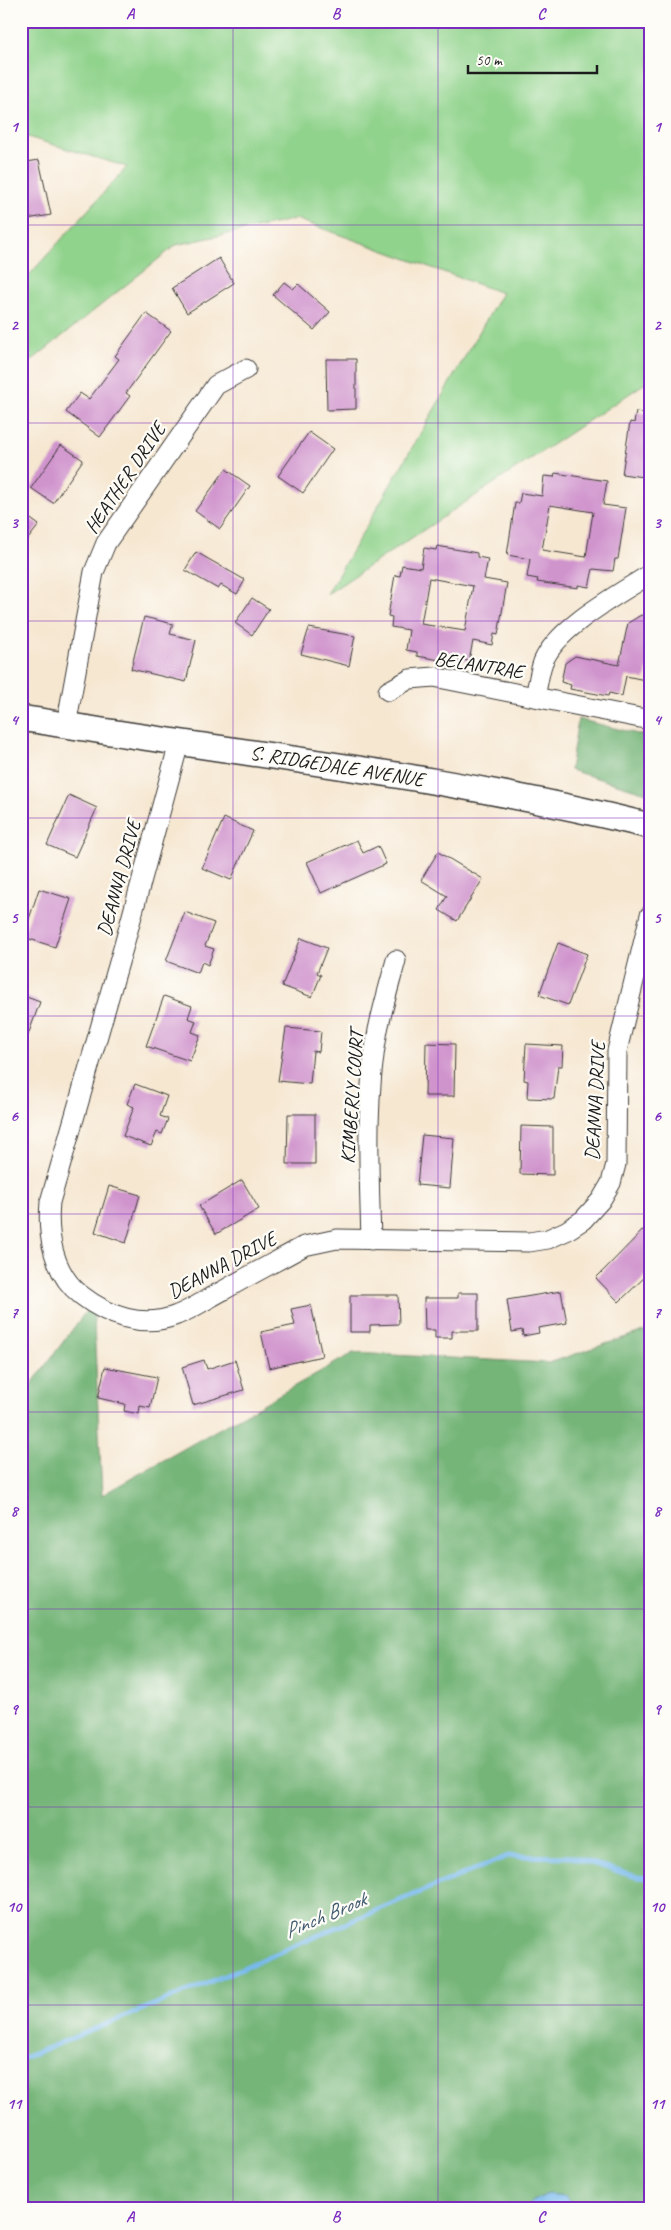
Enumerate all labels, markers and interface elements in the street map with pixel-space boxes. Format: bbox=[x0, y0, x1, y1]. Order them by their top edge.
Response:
text: A bbox=[126, 4, 136, 24]
text: B bbox=[332, 4, 342, 24]
text: C bbox=[537, 4, 547, 24]
scale bar bbox=[468, 42, 597, 74]
text: 50 m bbox=[476, 51, 503, 70]
text: 1 bbox=[10, 117, 19, 137]
text: 1 bbox=[653, 117, 662, 137]
text: 2 bbox=[10, 315, 19, 335]
text: 2 bbox=[653, 315, 662, 335]
street label: HEATHER DRIVE bbox=[79, 415, 173, 538]
text: 3 bbox=[10, 513, 19, 533]
text: 3 bbox=[653, 513, 662, 533]
street label: BELANTRAE bbox=[433, 646, 528, 685]
text: 4 bbox=[10, 710, 19, 730]
text: 4 bbox=[653, 710, 662, 730]
street label: S. RIDGEDALE AVENUE bbox=[248, 740, 429, 793]
street label: DEANNA DRIVE bbox=[92, 814, 147, 939]
text: 5 bbox=[11, 908, 20, 928]
text: 5 bbox=[654, 908, 663, 928]
street label: KIMBERLY COURT bbox=[335, 1025, 369, 1164]
street label: DEANNA DRIVE bbox=[579, 1038, 611, 1161]
text: 6 bbox=[10, 1106, 19, 1126]
text: 6 bbox=[653, 1106, 662, 1126]
street label: DEANNA DRIVE bbox=[164, 1225, 283, 1304]
text: 7 bbox=[10, 1303, 19, 1323]
text: 7 bbox=[653, 1303, 662, 1323]
text: 8 bbox=[10, 1501, 19, 1521]
text: 8 bbox=[653, 1501, 662, 1521]
text: 9 bbox=[10, 1699, 19, 1719]
text: 9 bbox=[653, 1699, 662, 1719]
water label: Pinch Brook bbox=[280, 1885, 373, 1944]
text: 10 bbox=[7, 1897, 23, 1917]
text: 10 bbox=[650, 1897, 666, 1917]
text: 11 bbox=[7, 2094, 23, 2114]
text: 11 bbox=[650, 2094, 666, 2114]
text: A bbox=[126, 2207, 136, 2227]
text: B bbox=[332, 2207, 342, 2227]
text: C bbox=[537, 2207, 547, 2227]

